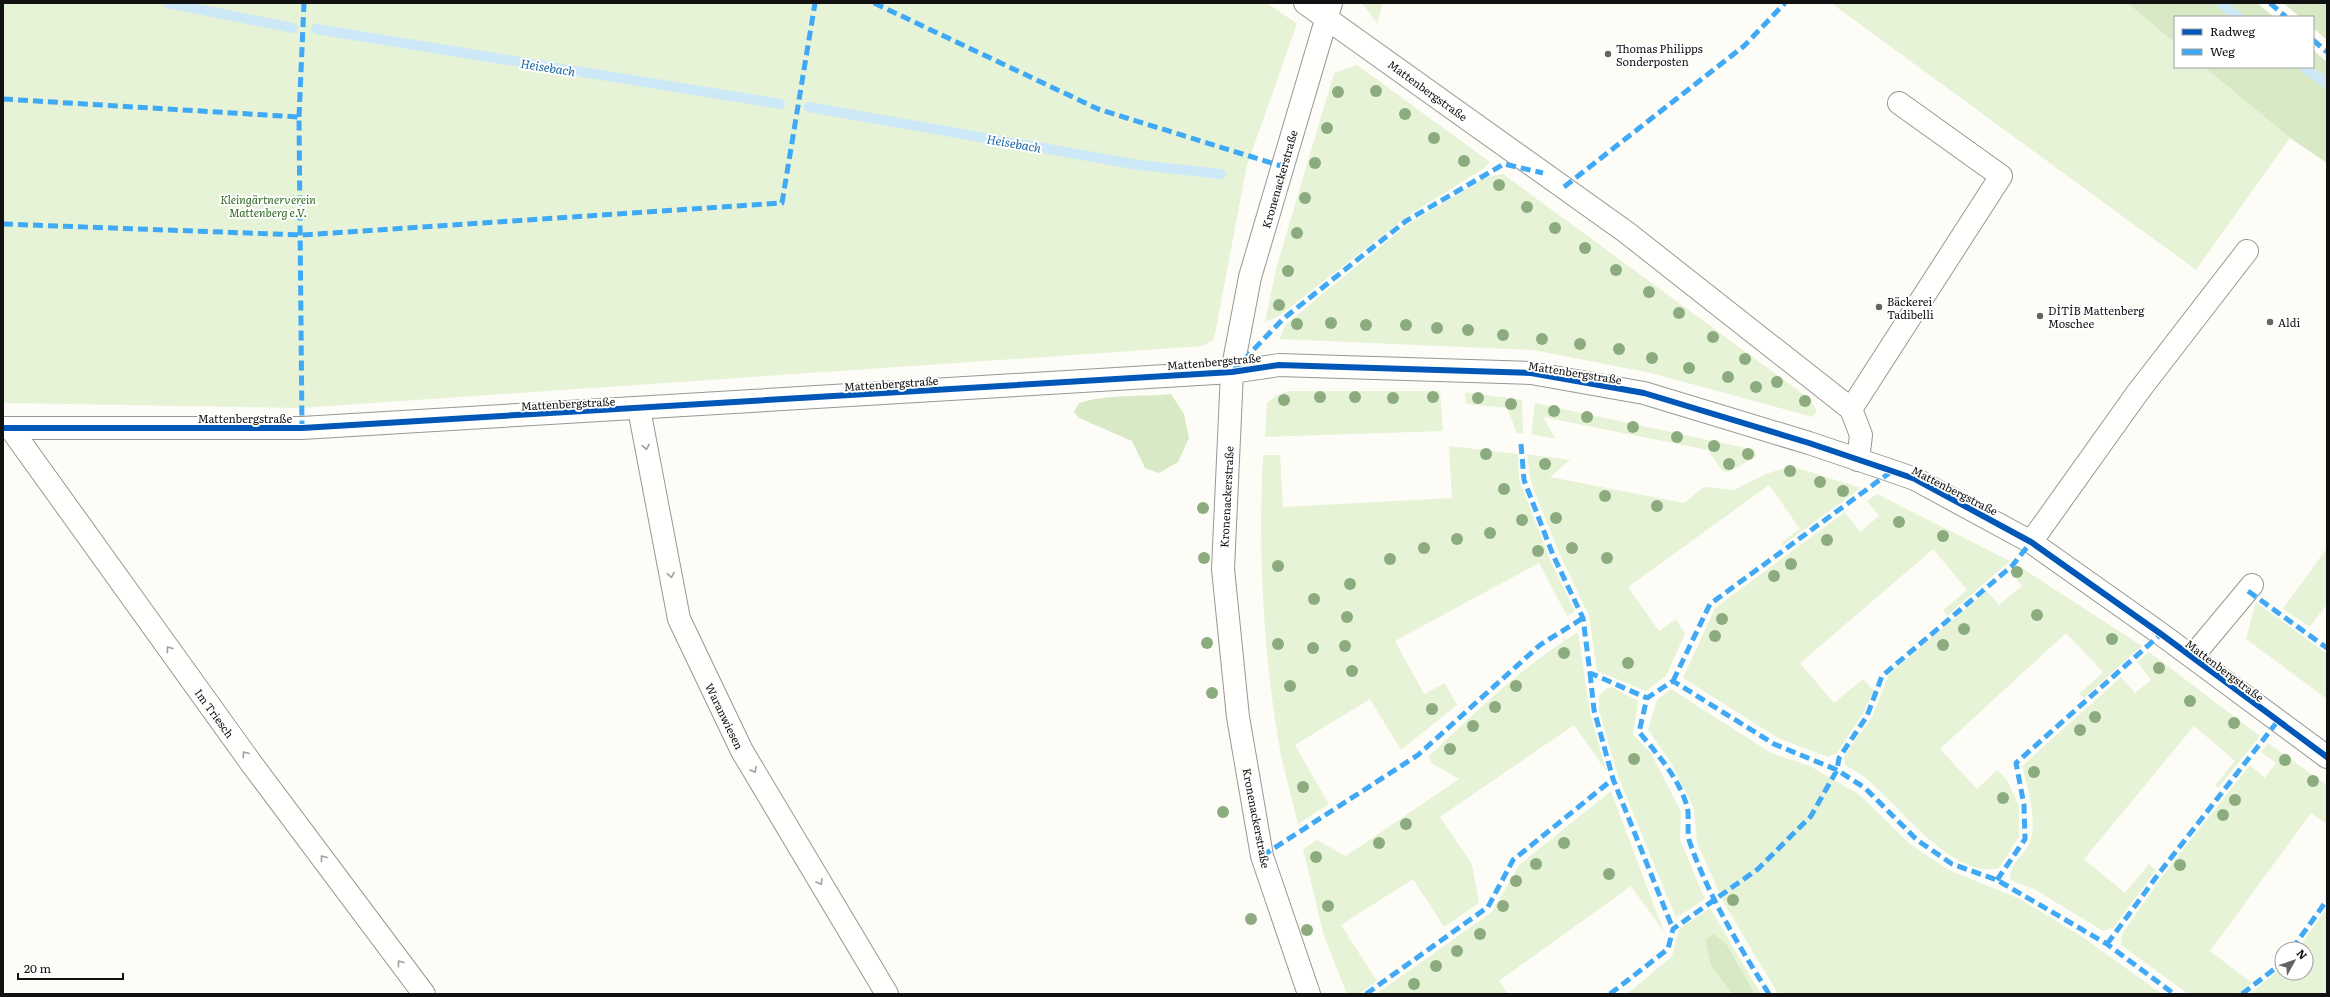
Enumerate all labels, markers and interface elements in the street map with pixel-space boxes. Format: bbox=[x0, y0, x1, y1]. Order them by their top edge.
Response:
legend bbox=[2174, 16, 2314, 68]
text: Radweg bbox=[2210, 22, 2255, 40]
place label: Thomas Philipps Sonderposten bbox=[1616, 40, 1703, 69]
text: Weg bbox=[2210, 42, 2235, 60]
marker: Thomas Philipps Sonderposten bbox=[1603, 49, 1613, 59]
water label: Heisebach bbox=[519, 54, 577, 80]
street label: Mattenbergstraße bbox=[1385, 56, 1471, 124]
street label: Kronenackerstraße bbox=[1257, 128, 1301, 230]
water label: Heisebach bbox=[985, 129, 1043, 157]
park label: Kleingärtnerverein Mattenberg e.V. bbox=[220, 191, 316, 220]
place label: Bäckerei Tadibelli bbox=[1887, 293, 1934, 322]
marker: Bäckerei Tadibelli bbox=[1874, 302, 1884, 312]
place label: DİTİB Mattenberg Moschee bbox=[2048, 302, 2145, 331]
marker: DİTİB Mattenberg Moschee bbox=[2035, 311, 2045, 321]
place label: Aldi bbox=[2278, 314, 2300, 330]
marker: Aldi bbox=[2265, 317, 2275, 327]
street label: Mattenbergstraße bbox=[1166, 349, 1262, 373]
street label: Mattenbergstraße bbox=[1527, 357, 1623, 387]
street label: Mattenbergstraße bbox=[843, 372, 939, 394]
street label: Mattenbergstraße bbox=[520, 393, 616, 413]
street label: Mattenbergstraße bbox=[198, 410, 293, 426]
one-way arrow bbox=[642, 444, 650, 450]
street label: Kronenackerstraße bbox=[1215, 445, 1237, 548]
street label: Mattenbergstraße bbox=[1909, 461, 2001, 519]
one-way arrow bbox=[666, 571, 674, 578]
street label: Mattenbergstraße bbox=[2182, 635, 2268, 705]
one-way arrow bbox=[167, 646, 174, 653]
street label: Waranwiesen bbox=[702, 680, 748, 752]
street label: Im Triesch bbox=[192, 685, 238, 741]
one-way arrow bbox=[242, 751, 250, 758]
one-way arrow bbox=[749, 766, 756, 773]
street label: Kronenackerstraße bbox=[1239, 766, 1275, 870]
one-way arrow bbox=[321, 856, 328, 863]
one-way arrow bbox=[816, 878, 823, 885]
north arrow bbox=[2274, 941, 2314, 981]
text: N bbox=[2293, 945, 2312, 963]
scale bar bbox=[18, 955, 123, 981]
text: 20 m bbox=[24, 959, 51, 977]
one-way arrow bbox=[398, 960, 405, 967]

